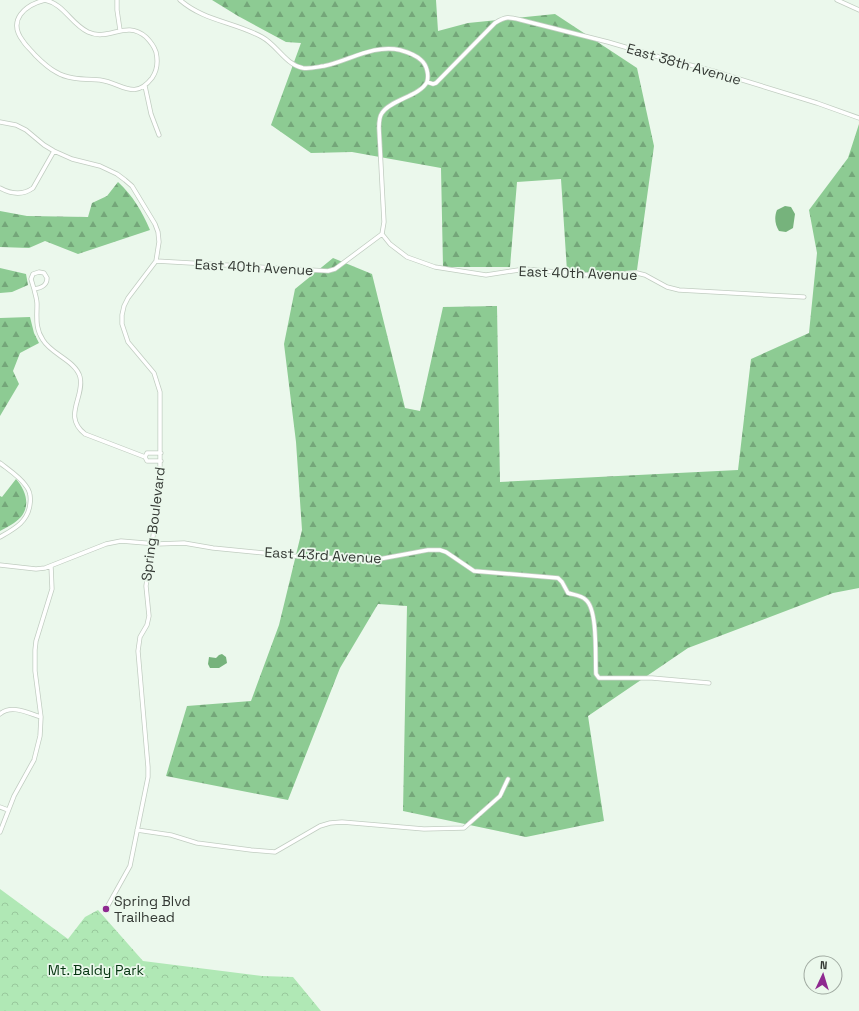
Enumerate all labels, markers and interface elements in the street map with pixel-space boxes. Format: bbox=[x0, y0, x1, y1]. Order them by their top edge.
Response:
street label: East 38th Avenue bbox=[625, 39, 743, 89]
street label: East 40th Avenue bbox=[194, 255, 314, 279]
street label: East 40th Avenue bbox=[518, 262, 638, 284]
street label: Spring Boulevard bbox=[137, 466, 169, 582]
street label: East 43rd Avenue bbox=[264, 543, 382, 567]
place label: Spring Blvd Trailhead bbox=[114, 892, 190, 926]
marker: Spring Blvd Trailhead bbox=[101, 904, 111, 914]
north arrow bbox=[803, 955, 843, 995]
text: N bbox=[820, 958, 828, 972]
park label: Mt. Baldy Park bbox=[48, 961, 145, 979]

